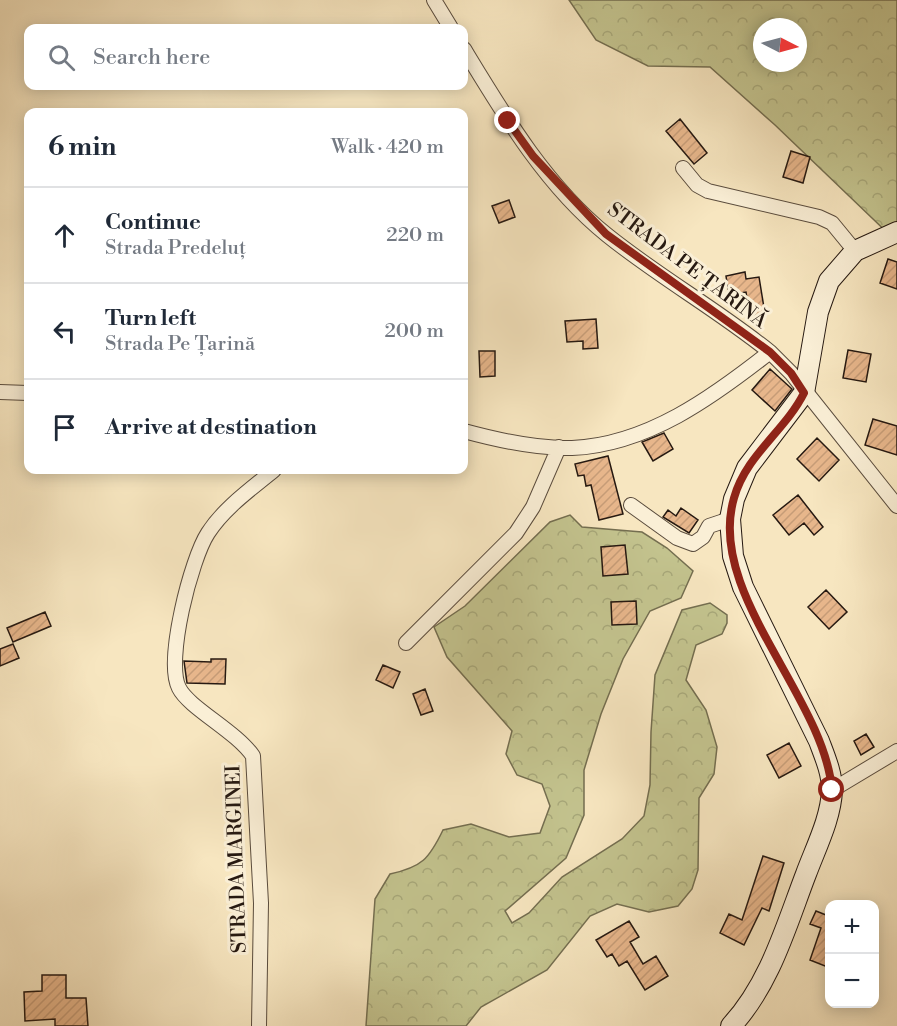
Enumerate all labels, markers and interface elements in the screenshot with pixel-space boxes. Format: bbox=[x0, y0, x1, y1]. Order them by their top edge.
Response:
north arrow bbox=[753, 18, 807, 72]
search box bbox=[24, 24, 468, 90]
icon: search bbox=[45, 41, 78, 74]
text: Search here bbox=[93, 44, 210, 71]
route end bbox=[494, 107, 520, 133]
text: 6 min bbox=[48, 131, 116, 163]
text: Walk · 420 m bbox=[331, 135, 444, 160]
street label: STRADA PE ȚARINĂ bbox=[602, 197, 774, 335]
text: Continue bbox=[105, 209, 201, 236]
icon: ahead bbox=[48, 219, 81, 252]
text: 220 m bbox=[386, 223, 444, 248]
text: Strada Predeluț bbox=[105, 236, 246, 261]
text: Turn left bbox=[105, 305, 196, 332]
icon: left bbox=[48, 315, 81, 348]
text: 200 m bbox=[384, 319, 444, 344]
text: Strada Pe Țarină bbox=[105, 332, 255, 357]
icon: arrive bbox=[48, 411, 81, 444]
text: Arrive at destination bbox=[105, 414, 317, 441]
street label: STRADA MARGINEI bbox=[221, 764, 253, 954]
route start bbox=[818, 776, 844, 802]
map controls bbox=[825, 900, 879, 1008]
button: + bbox=[825, 900, 879, 954]
button: − bbox=[825, 954, 879, 1008]

